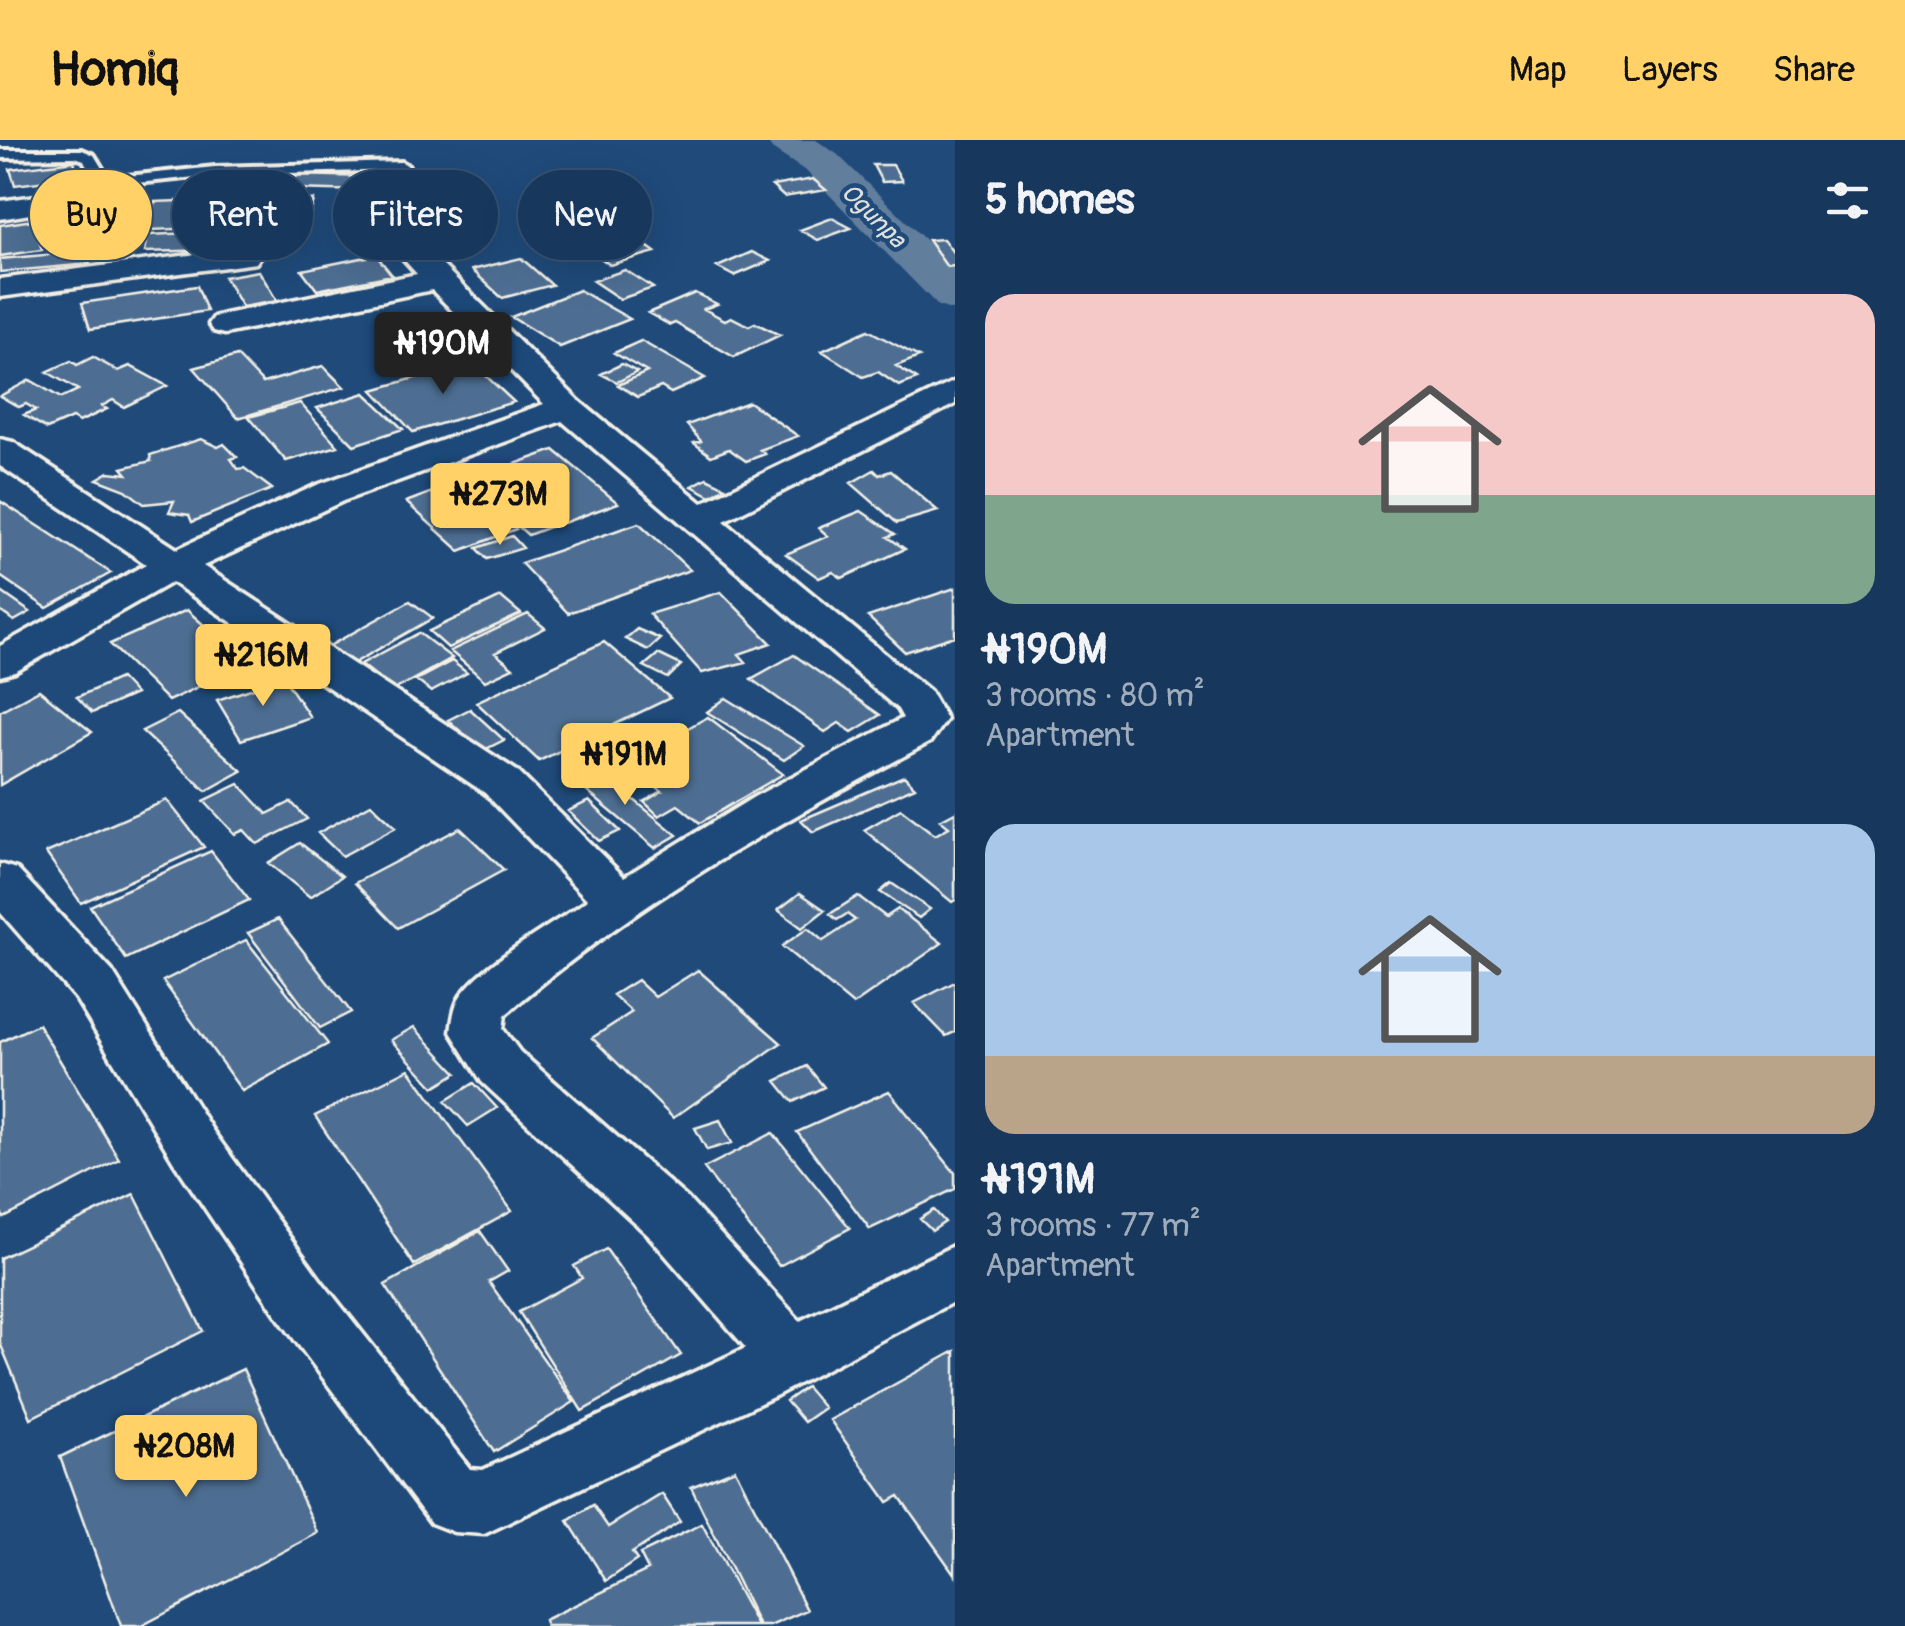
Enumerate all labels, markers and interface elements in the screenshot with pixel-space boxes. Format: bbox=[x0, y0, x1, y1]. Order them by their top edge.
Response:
text: Homiq bbox=[50, 40, 178, 100]
text: Map bbox=[1509, 48, 1567, 92]
text: Layers bbox=[1622, 48, 1718, 92]
text: Share bbox=[1773, 48, 1855, 92]
chip: Buy bbox=[30, 170, 152, 260]
chip: Rent bbox=[172, 170, 313, 260]
chip: Filters bbox=[333, 170, 498, 260]
chip: New bbox=[518, 170, 652, 260]
icon: filters bbox=[1820, 173, 1875, 228]
text: 5 homes bbox=[985, 174, 1135, 226]
water label: Ogunpa bbox=[834, 177, 913, 256]
pin: ₦190M bbox=[373, 312, 513, 397]
text: ₦190M bbox=[396, 324, 490, 364]
icon: home bbox=[1340, 359, 1520, 539]
pin: ₦273M bbox=[430, 463, 570, 548]
text: ₦273M bbox=[453, 475, 547, 515]
pin: ₦216M bbox=[193, 624, 333, 709]
text: ₦190M bbox=[985, 624, 1107, 676]
text: ₦216M bbox=[217, 636, 309, 676]
text: 3 rooms · 80 m² bbox=[985, 676, 1205, 716]
text: Apartment bbox=[985, 716, 1134, 756]
pin: ₦191M bbox=[555, 723, 695, 808]
text: ₦191M bbox=[583, 735, 667, 775]
icon: home bbox=[1340, 889, 1520, 1069]
text: ₦191M bbox=[985, 1154, 1095, 1206]
text: 3 rooms · 77 m² bbox=[985, 1206, 1201, 1246]
text: Apartment bbox=[985, 1246, 1134, 1286]
pin: ₦208M bbox=[116, 1415, 256, 1500]
text: ₦208M bbox=[137, 1427, 235, 1467]

